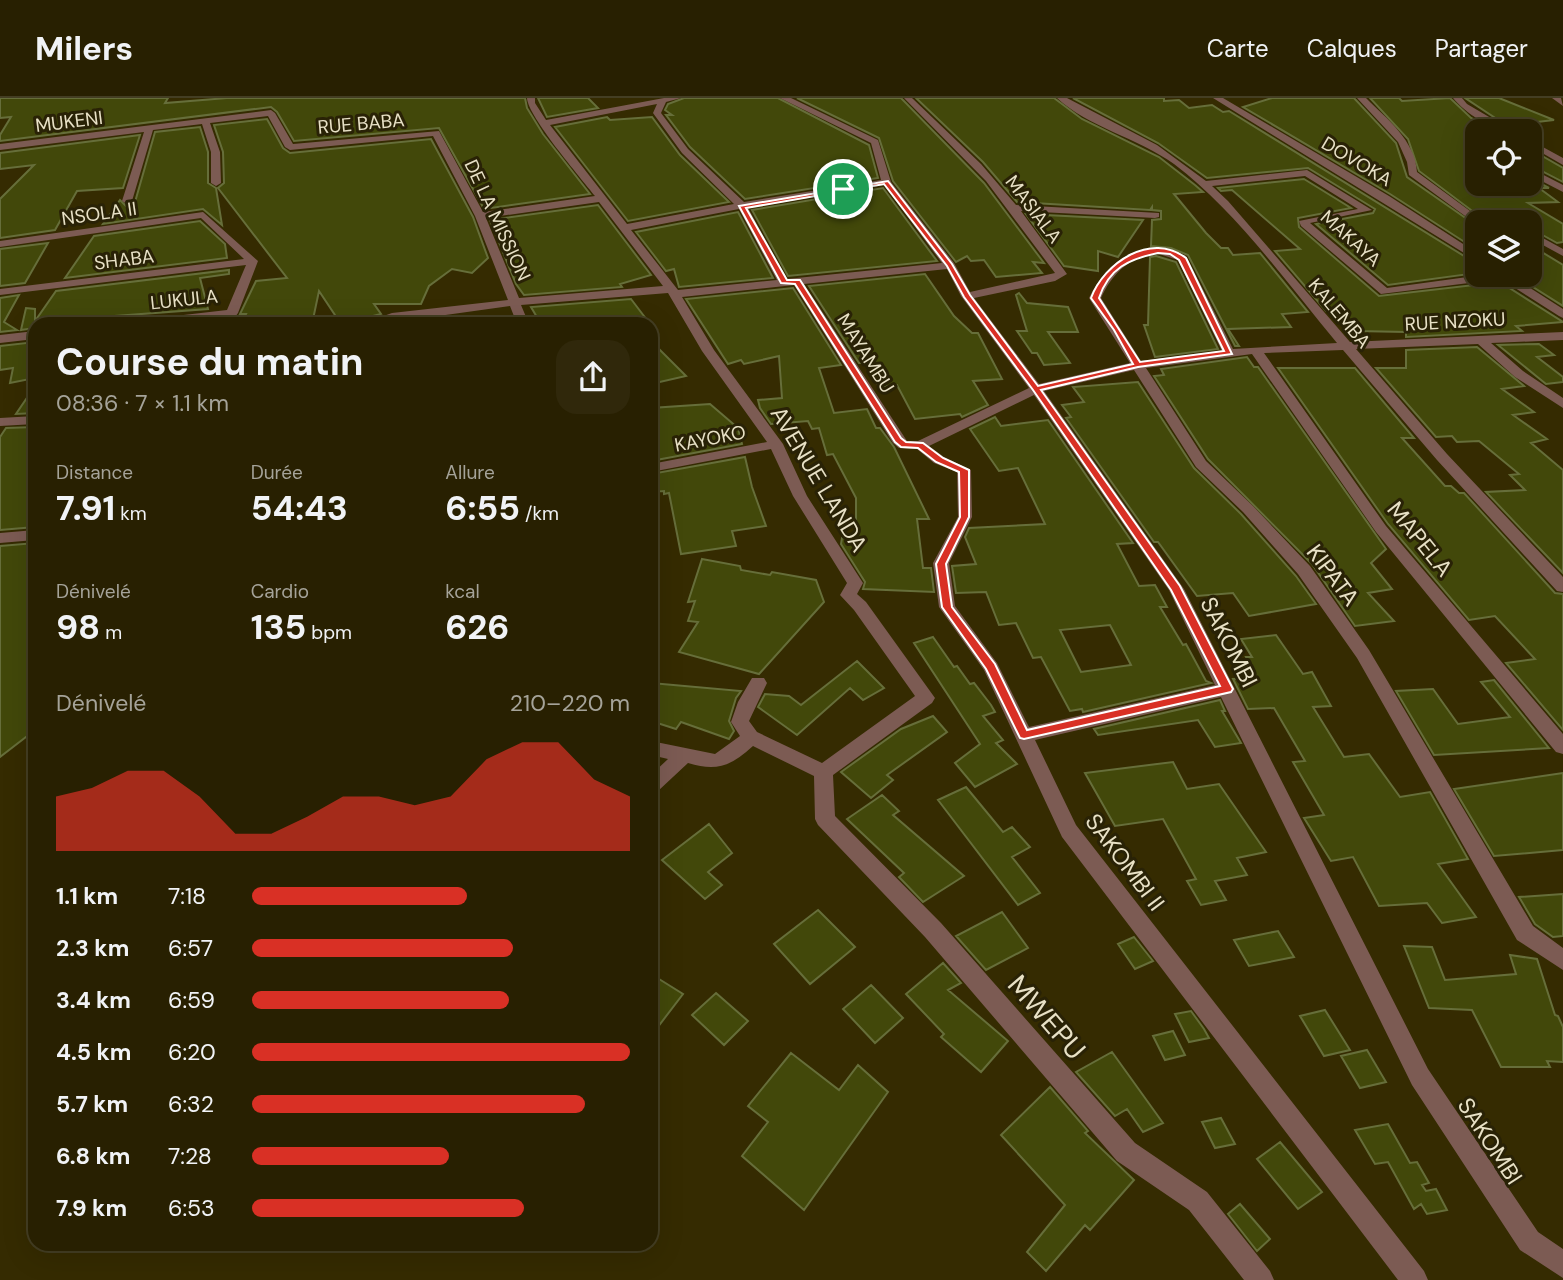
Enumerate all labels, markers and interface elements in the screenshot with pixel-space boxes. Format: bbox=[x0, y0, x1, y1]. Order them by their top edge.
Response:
text: Milers bbox=[35, 27, 133, 70]
text: Carte bbox=[1207, 33, 1269, 64]
text: Calques bbox=[1307, 33, 1397, 64]
text: Partager bbox=[1435, 33, 1528, 64]
street label: MUKENI bbox=[34, 105, 104, 138]
street label: RUE BABA bbox=[317, 107, 406, 140]
map controls bbox=[1465, 119, 1542, 287]
button: locate bbox=[1465, 119, 1542, 196]
street label: DOVOKA bbox=[1317, 131, 1397, 192]
street label: DE LA MISSION bbox=[458, 155, 537, 285]
pin bbox=[813, 159, 873, 219]
icon: arrive bbox=[824, 170, 862, 208]
street label: MASIALA bbox=[1000, 170, 1068, 249]
street label: NSOLA II bbox=[60, 196, 138, 231]
street label: MAKAYA bbox=[1315, 205, 1387, 272]
button: layers bbox=[1465, 210, 1542, 287]
street label: SHABA bbox=[93, 243, 156, 276]
street label: KALEMBA bbox=[1303, 273, 1377, 354]
street label: LUKULA bbox=[149, 283, 220, 315]
street label: RUE NZOKU bbox=[1404, 306, 1506, 337]
street label: MAYAMBU bbox=[831, 309, 900, 398]
text: Course du matin bbox=[56, 337, 364, 387]
button: share bbox=[556, 340, 630, 414]
text: 08:36 · 7 × 1.1 km bbox=[56, 388, 229, 418]
street label: AVENUE LANDA bbox=[764, 401, 874, 557]
street label: KAYOKO bbox=[672, 419, 748, 458]
text: Distance bbox=[56, 460, 133, 485]
text: Durée bbox=[251, 460, 303, 485]
text: Allure bbox=[445, 460, 495, 485]
text: 7.91 bbox=[56, 485, 115, 531]
text: 54:43 bbox=[251, 485, 348, 531]
text: 6:55 bbox=[445, 485, 520, 531]
street label: MAPELA bbox=[1381, 495, 1459, 583]
text: km bbox=[115, 501, 147, 526]
text: /km bbox=[520, 501, 559, 526]
street label: KIPATA bbox=[1300, 538, 1366, 612]
text: Dénivelé bbox=[56, 579, 131, 604]
text: Cardio bbox=[251, 579, 309, 604]
text: kcal bbox=[445, 579, 480, 604]
street label: SAKOMBI bbox=[1194, 592, 1264, 692]
text: 98 bbox=[56, 604, 100, 650]
text: 135 bbox=[251, 604, 306, 650]
text: 626 bbox=[445, 604, 510, 650]
text: m bbox=[100, 620, 122, 645]
text: bpm bbox=[306, 620, 352, 645]
text: Dénivelé bbox=[56, 688, 146, 718]
text: 210–220 m bbox=[510, 688, 630, 718]
street label: SAKOMBI II bbox=[1079, 807, 1171, 917]
text: 1.1 km bbox=[56, 881, 118, 911]
text: 7:18 bbox=[168, 881, 206, 911]
text: 2.3 km bbox=[56, 933, 129, 963]
text: 6:57 bbox=[168, 933, 213, 963]
street label: MWEPU bbox=[1000, 967, 1094, 1068]
text: 3.4 km bbox=[56, 985, 131, 1015]
text: 6:59 bbox=[168, 985, 215, 1015]
text: 4.5 km bbox=[56, 1037, 131, 1067]
text: 6:20 bbox=[168, 1037, 216, 1067]
text: 5.7 km bbox=[56, 1089, 128, 1119]
text: 6:32 bbox=[168, 1089, 214, 1119]
street label: SAKOMBI bbox=[1451, 1092, 1529, 1190]
text: 6.8 km bbox=[56, 1141, 131, 1171]
text: 7:28 bbox=[168, 1141, 212, 1171]
text: 7.9 km bbox=[56, 1193, 127, 1223]
text: 6:53 bbox=[168, 1193, 215, 1223]

